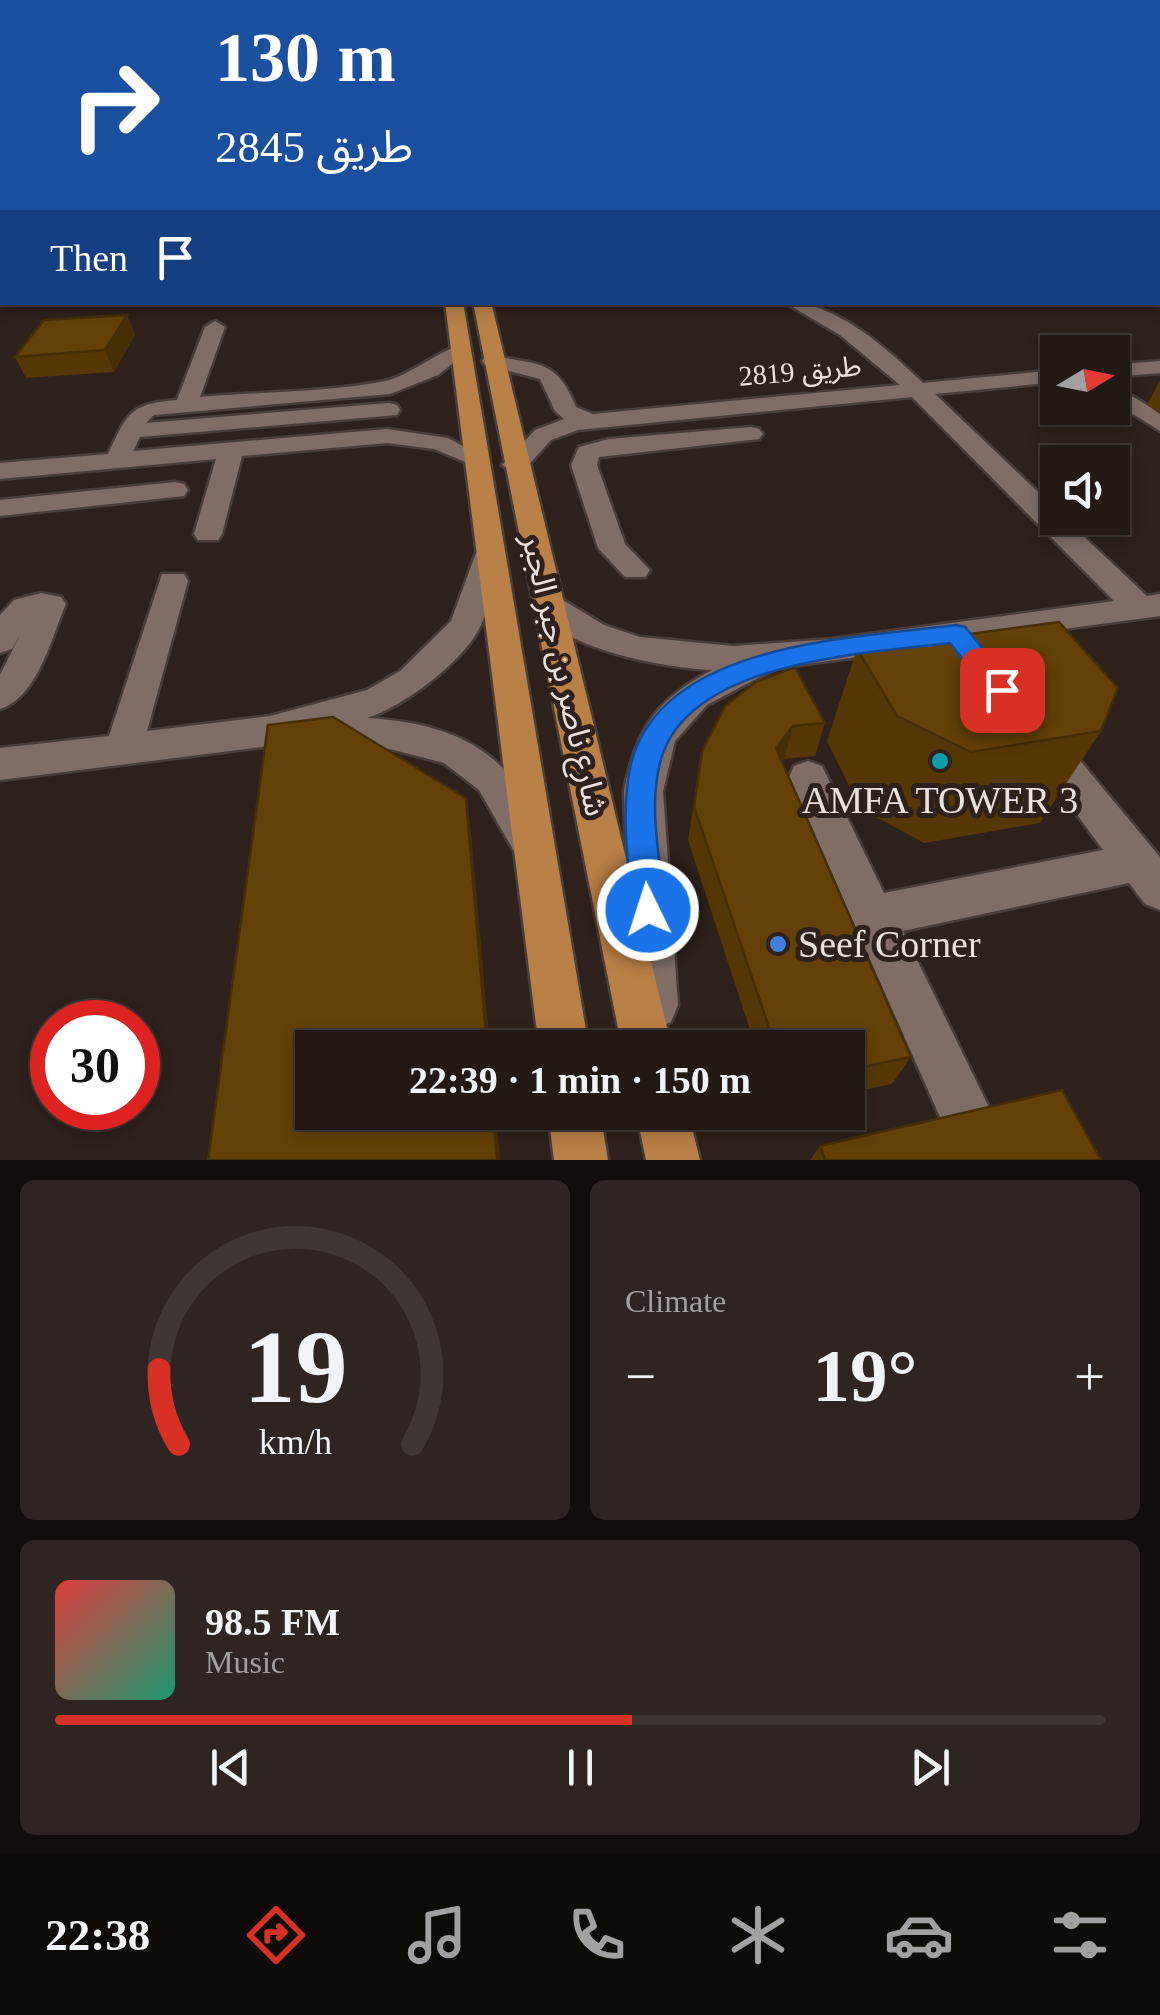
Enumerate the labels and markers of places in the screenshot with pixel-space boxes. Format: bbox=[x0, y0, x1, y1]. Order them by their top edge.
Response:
pin bbox=[960, 648, 1045, 733]
marker: AMFA TOWER 3 bbox=[929, 750, 951, 772]
place label: AMFA TOWER 3 bbox=[802, 779, 1078, 821]
place label: Seef Corner bbox=[798, 923, 981, 965]
marker: Seef Corner bbox=[767, 933, 789, 955]

